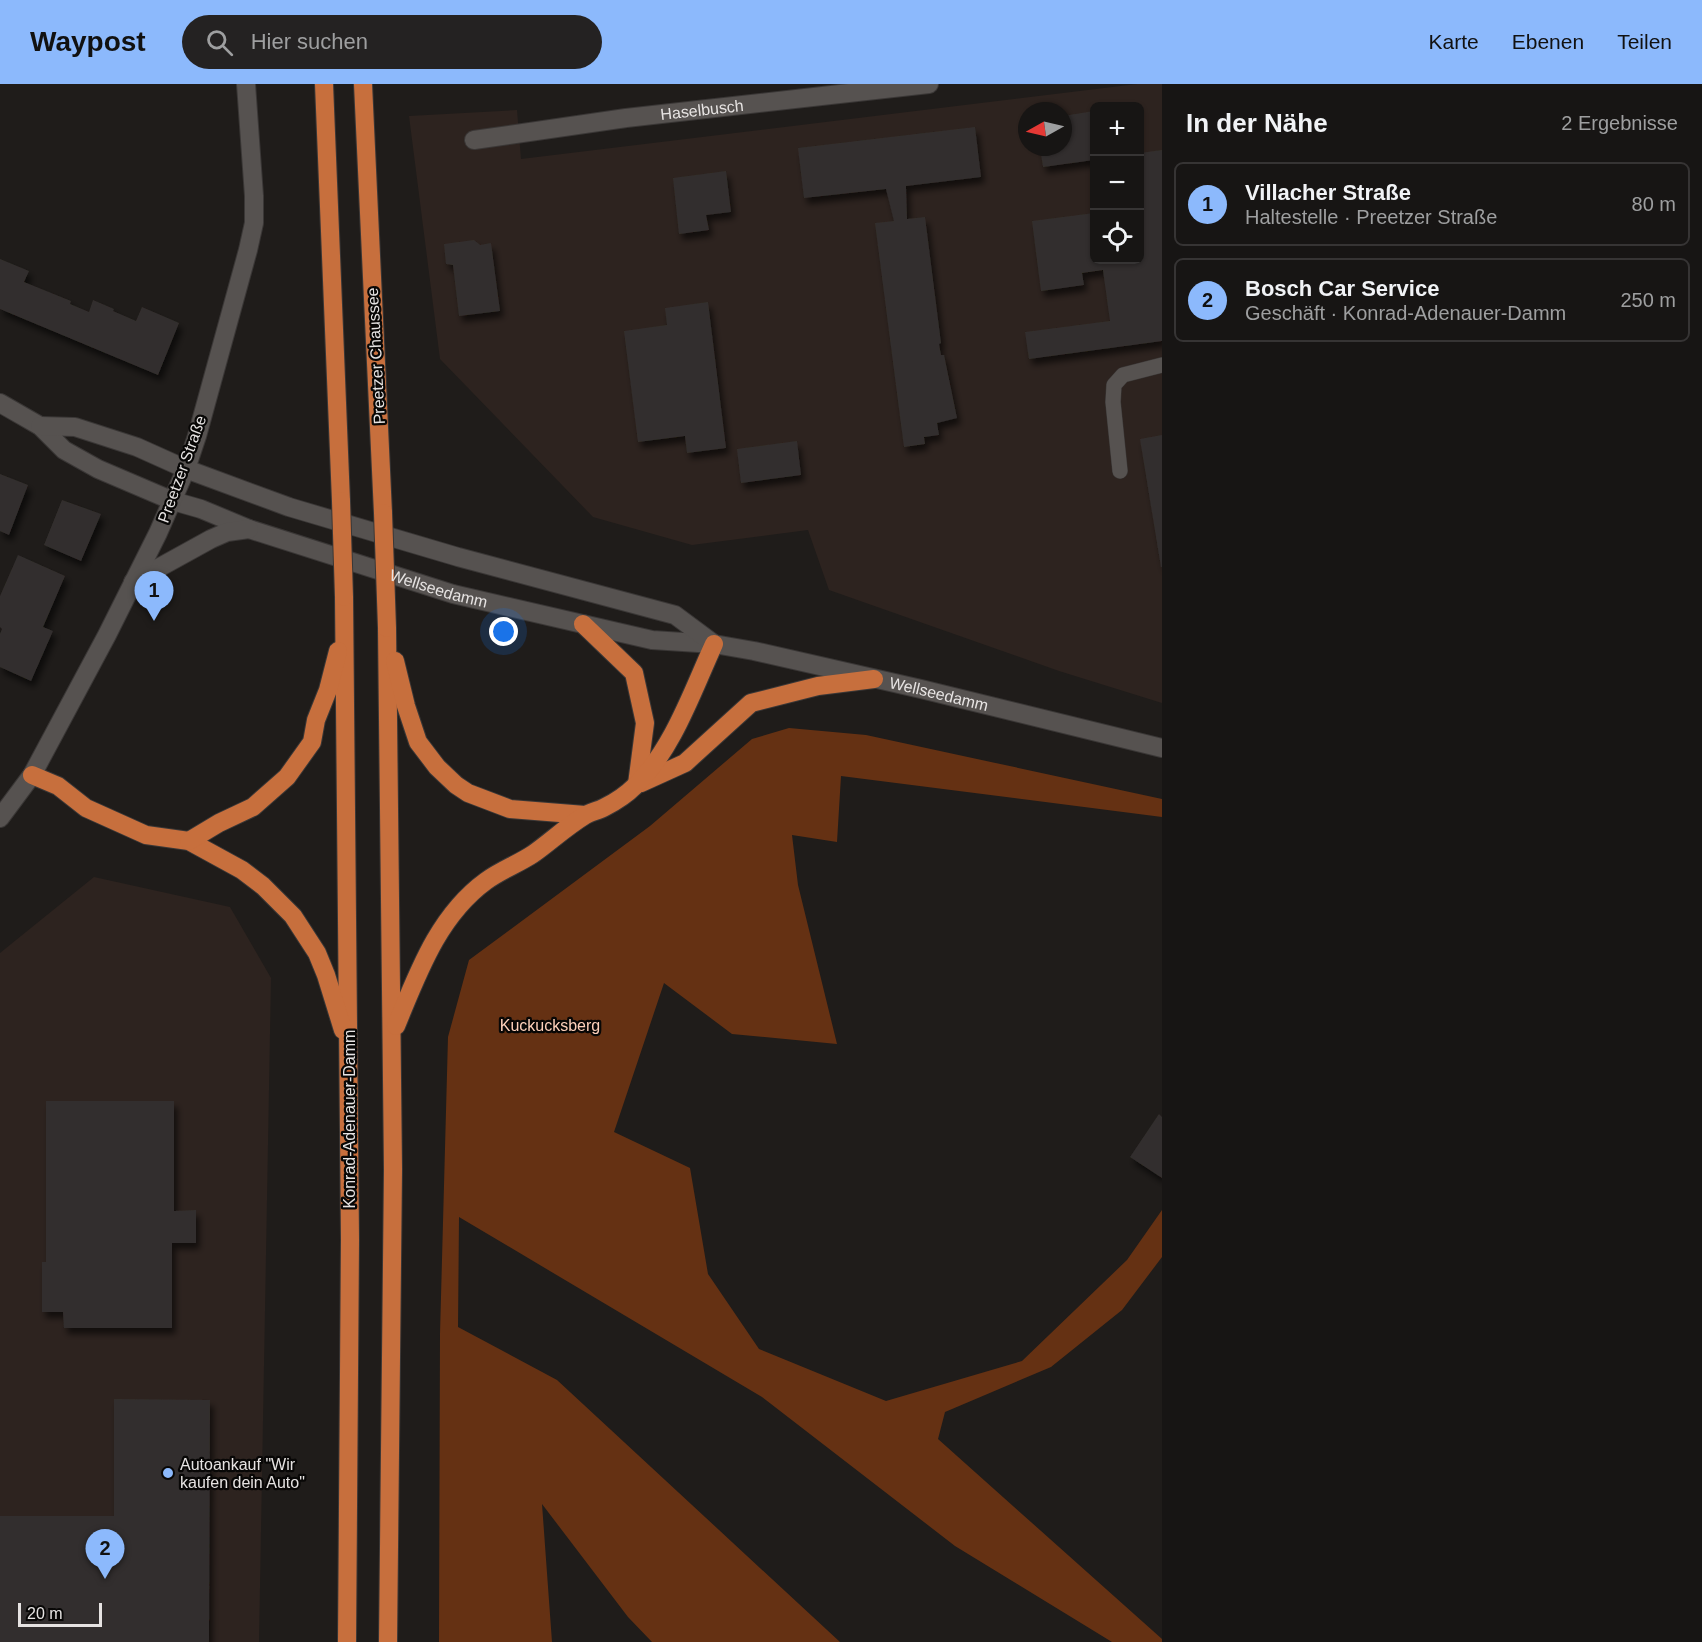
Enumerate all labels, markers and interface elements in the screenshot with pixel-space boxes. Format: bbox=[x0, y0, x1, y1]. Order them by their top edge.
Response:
search box bbox=[182, 15, 602, 69]
text: Waypost bbox=[30, 26, 146, 57]
icon: search bbox=[203, 26, 236, 59]
text: Hier suchen bbox=[251, 29, 368, 54]
text: Karte bbox=[1429, 30, 1479, 53]
text: Ebenen bbox=[1512, 30, 1584, 53]
text: Teilen bbox=[1617, 30, 1672, 53]
street label: Haselbusch bbox=[659, 96, 744, 123]
north arrow bbox=[1018, 102, 1072, 156]
map controls bbox=[1090, 102, 1144, 264]
button: + bbox=[1090, 102, 1144, 156]
text: In der Nähe bbox=[1186, 108, 1328, 138]
text: 2 Ergebnisse bbox=[1561, 112, 1678, 134]
button: − bbox=[1090, 156, 1144, 210]
text: Villacher Straße bbox=[1245, 180, 1411, 205]
text: 1 bbox=[1202, 193, 1213, 215]
text: 80 m bbox=[1632, 193, 1676, 215]
text: Haltestelle · Preetzer Straße bbox=[1245, 206, 1497, 228]
button: locate bbox=[1090, 210, 1144, 264]
text: Bosch Car Service bbox=[1245, 276, 1439, 301]
street label: Preetzer Chaussee bbox=[364, 287, 388, 425]
text: 2 bbox=[1202, 289, 1213, 311]
text: 250 m bbox=[1620, 289, 1676, 311]
text: Geschäft · Konrad-Adenauer-Damm bbox=[1245, 302, 1566, 324]
street label: Preetzer Straße bbox=[155, 413, 209, 525]
street label: Wellseedamm bbox=[388, 566, 489, 610]
pin: 1 bbox=[134, 572, 174, 621]
your location bbox=[489, 617, 518, 646]
street label: Wellseedamm bbox=[888, 674, 990, 714]
park label: Kuckucksberg bbox=[500, 1017, 600, 1034]
street label: Konrad-Adenauer-Damm bbox=[341, 1030, 358, 1208]
place label: Autoankauf "Wir kaufen dein Auto" bbox=[180, 1456, 305, 1491]
marker: Autoankauf "Wir kaufen dein Auto" bbox=[161, 1466, 175, 1480]
pin: 2 bbox=[86, 1530, 124, 1579]
scale bar bbox=[18, 1600, 102, 1628]
text: 20 m bbox=[27, 1605, 63, 1622]

